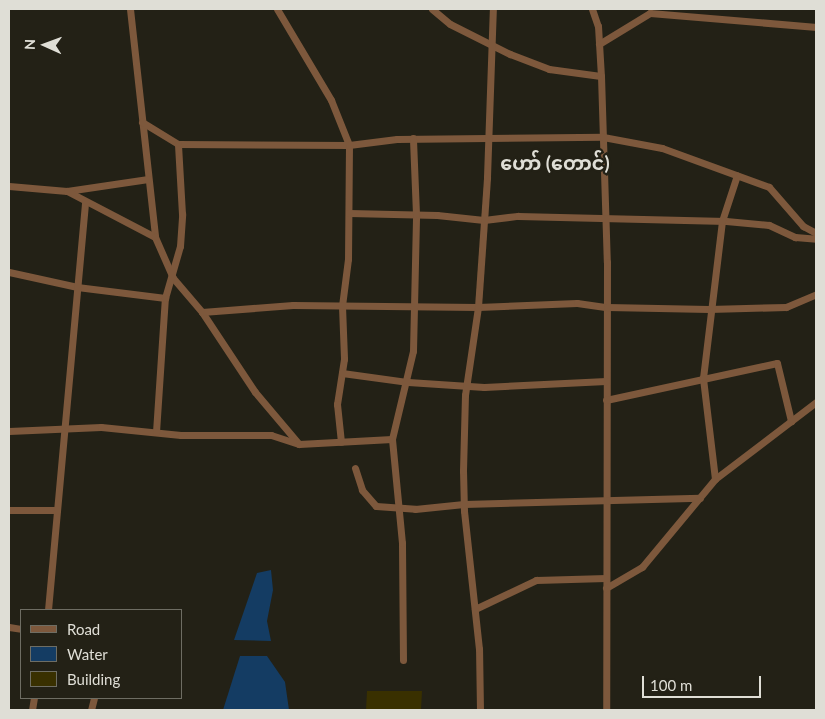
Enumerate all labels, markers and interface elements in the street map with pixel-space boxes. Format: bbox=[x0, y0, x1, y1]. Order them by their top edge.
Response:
north arrow bbox=[20, 20, 70, 70]
text: N bbox=[21, 39, 38, 50]
district label: ဟော် (တောင်) bbox=[500, 152, 610, 174]
legend bbox=[20, 609, 182, 699]
text: Road bbox=[67, 620, 100, 638]
text: Water bbox=[67, 645, 108, 663]
scale bar bbox=[645, 666, 764, 698]
text: Building bbox=[67, 670, 120, 688]
text: 100 m bbox=[650, 676, 692, 694]

